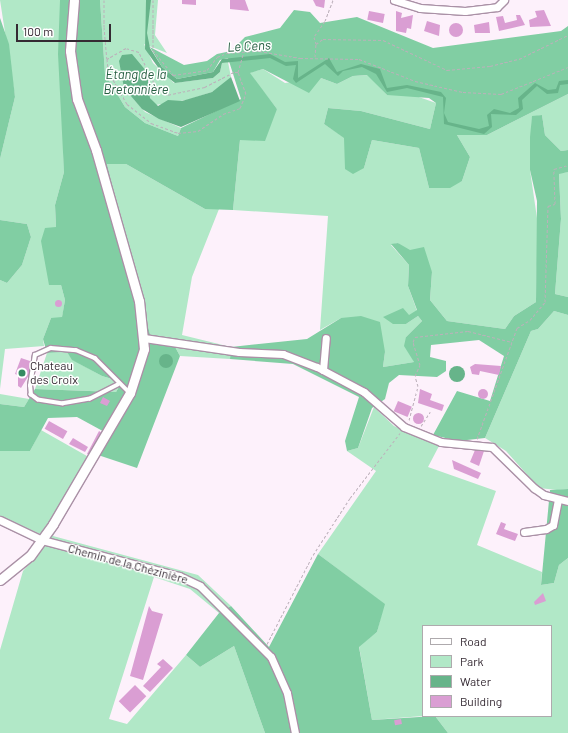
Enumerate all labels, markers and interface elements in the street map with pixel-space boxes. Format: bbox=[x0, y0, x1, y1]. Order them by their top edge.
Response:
scale bar bbox=[18, 16, 113, 42]
text: 100 m bbox=[23, 24, 53, 38]
water label: Le Cens bbox=[227, 37, 271, 55]
water label: Étang de la Bretonnière bbox=[103, 67, 169, 98]
place label: Chateau des Croix bbox=[30, 359, 78, 387]
marker: Chateau des Croix bbox=[17, 368, 27, 378]
street label: Chemin de la Chézinière bbox=[66, 541, 190, 587]
legend bbox=[422, 625, 552, 717]
text: Road bbox=[460, 634, 487, 648]
text: Park bbox=[460, 654, 484, 668]
text: Water bbox=[460, 674, 491, 688]
text: Building bbox=[460, 694, 502, 708]

